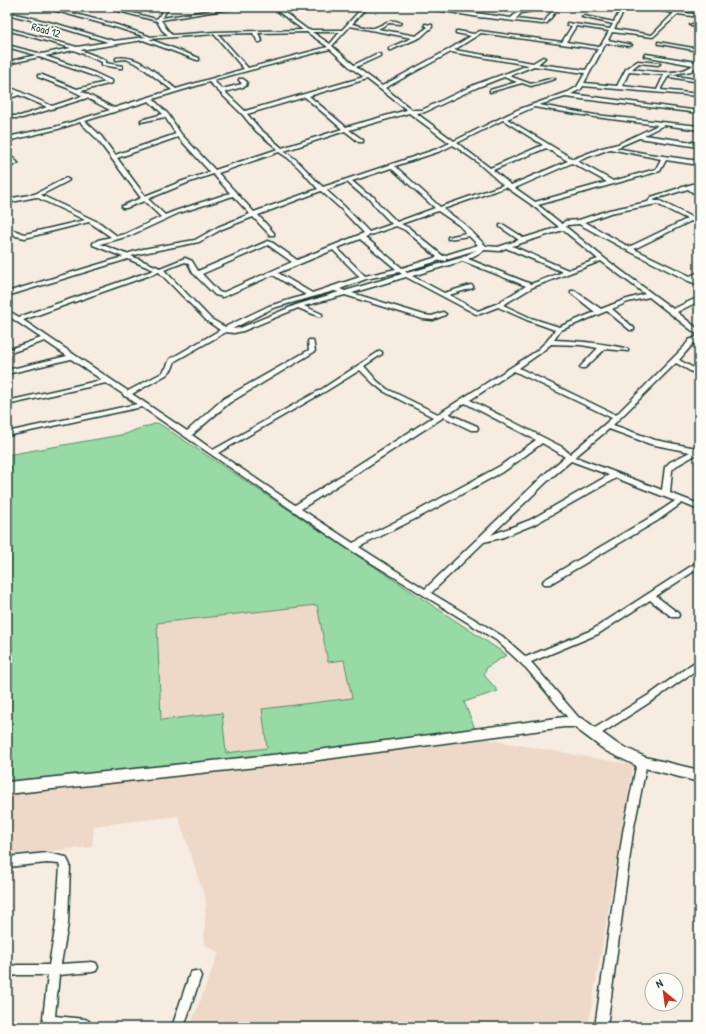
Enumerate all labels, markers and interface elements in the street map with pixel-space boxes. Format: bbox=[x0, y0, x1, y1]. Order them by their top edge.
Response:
street label: Road 12 bbox=[30, 19, 62, 41]
north arrow bbox=[644, 972, 684, 1012]
text: N bbox=[653, 976, 665, 991]

